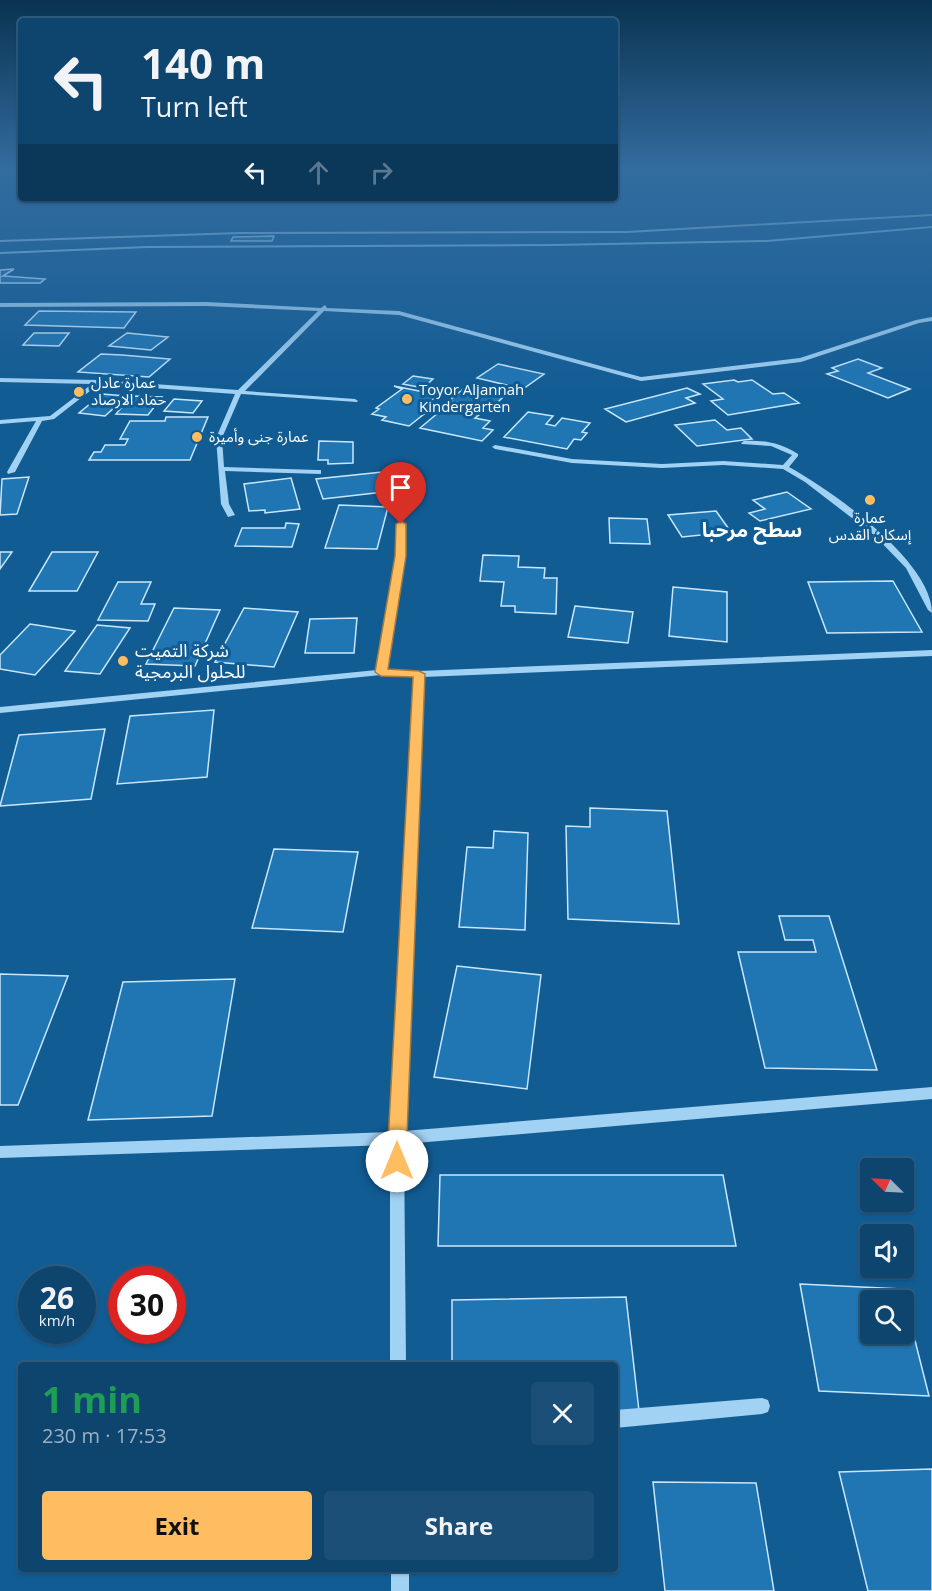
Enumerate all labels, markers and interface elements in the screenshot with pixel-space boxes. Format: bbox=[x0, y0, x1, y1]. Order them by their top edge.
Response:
text: 140 m bbox=[141, 34, 265, 91]
icon: left bbox=[42, 42, 120, 120]
text: Turn left bbox=[141, 88, 248, 125]
icon: left bbox=[239, 156, 272, 189]
icon: ahead bbox=[302, 156, 335, 189]
icon: right bbox=[365, 156, 398, 189]
place label: عمارة عادل حماد الارصاد bbox=[91, 372, 167, 409]
place label: Toyor Aljannah Kindergarten bbox=[419, 379, 524, 416]
marker: عمارة عادل حماد الارصاد bbox=[72, 385, 86, 399]
marker: Toyor Aljannah Kindergarten bbox=[400, 392, 414, 406]
place label: عمارة جنى وأميرة bbox=[209, 426, 309, 446]
marker: عمارة جنى وأميرة bbox=[190, 430, 204, 444]
pin bbox=[375, 462, 426, 524]
icon: arrive bbox=[384, 471, 417, 504]
marker: عمارة إسكان القدس bbox=[863, 493, 877, 507]
place label: عمارة إسكان القدس bbox=[829, 507, 912, 545]
district label: سطح مرحبا bbox=[702, 516, 802, 545]
place label: شركة التميت للحلول البرمجية bbox=[135, 638, 246, 683]
marker: شركة التميت للحلول البرمجية bbox=[116, 654, 130, 668]
position arrow bbox=[365, 1129, 429, 1193]
north arrow bbox=[860, 1158, 914, 1212]
map controls bbox=[860, 1158, 914, 1344]
button: sound bbox=[860, 1224, 914, 1278]
speed limit sign: 30 bbox=[108, 1266, 186, 1344]
text: 26 bbox=[40, 1277, 74, 1318]
button: search bbox=[860, 1290, 914, 1344]
text: km/h bbox=[39, 1310, 75, 1330]
text: 1 min bbox=[42, 1375, 142, 1424]
button: close bbox=[531, 1382, 594, 1445]
text: 230 m · 17:53 bbox=[42, 1422, 167, 1449]
button: Exit bbox=[42, 1491, 312, 1560]
button: Share bbox=[324, 1491, 594, 1560]

